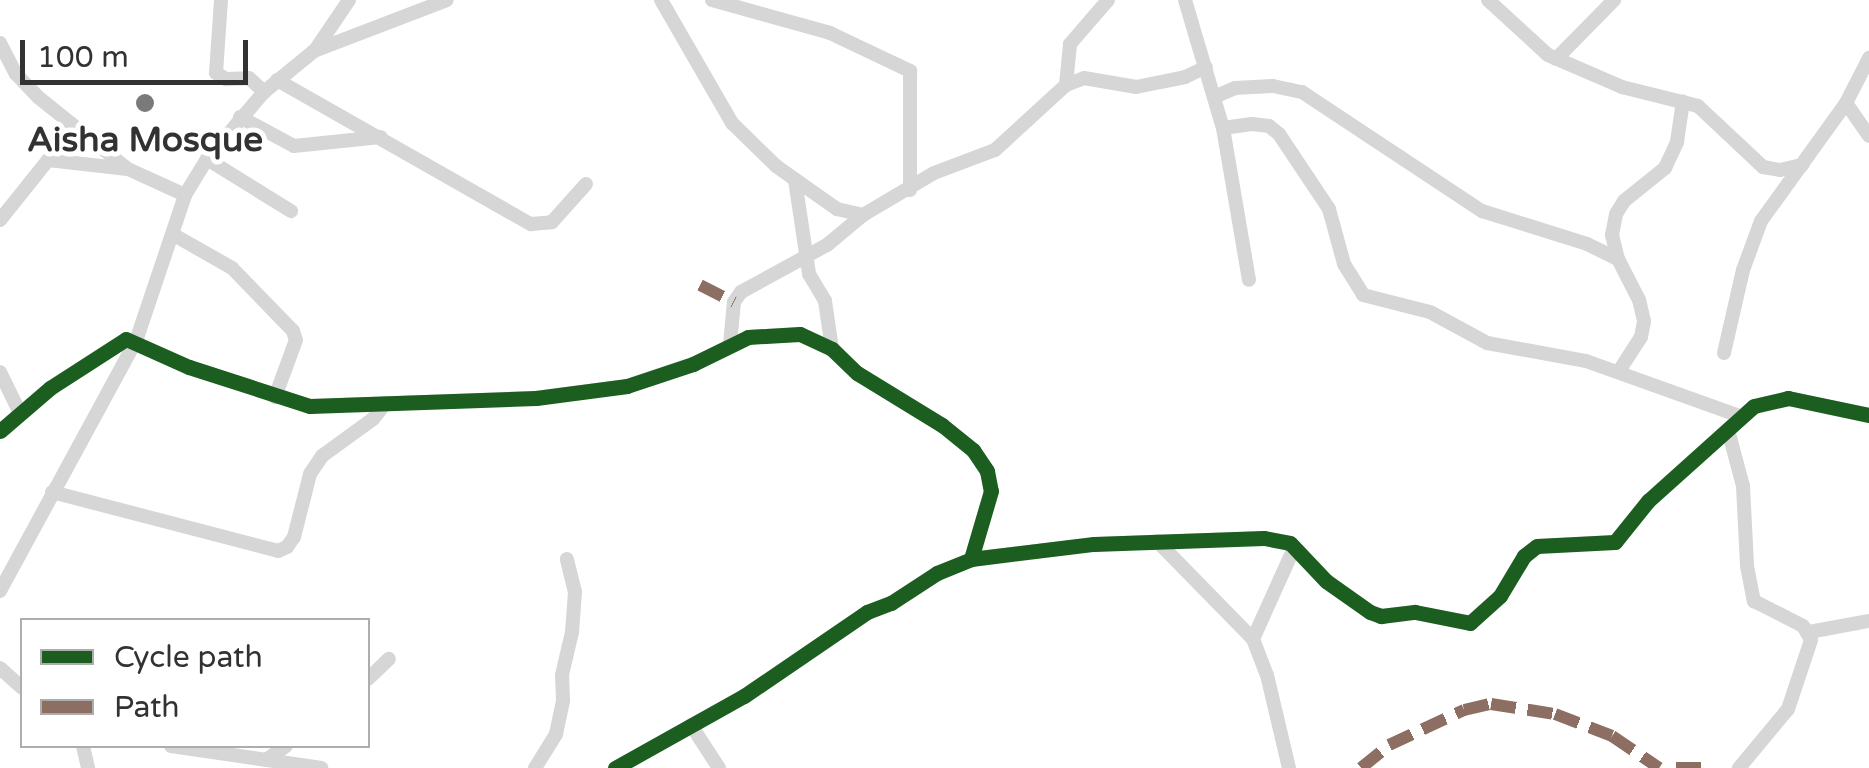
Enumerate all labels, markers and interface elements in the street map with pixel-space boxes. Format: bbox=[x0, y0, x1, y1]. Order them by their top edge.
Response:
scale bar bbox=[25, 20, 252, 82]
text: 100 m bbox=[37, 39, 129, 76]
marker: Aisha Mosque bbox=[134, 92, 156, 114]
place label: Aisha Mosque bbox=[27, 119, 263, 161]
legend bbox=[20, 618, 370, 748]
text: Cycle path bbox=[114, 639, 263, 676]
text: Path bbox=[114, 689, 180, 726]

